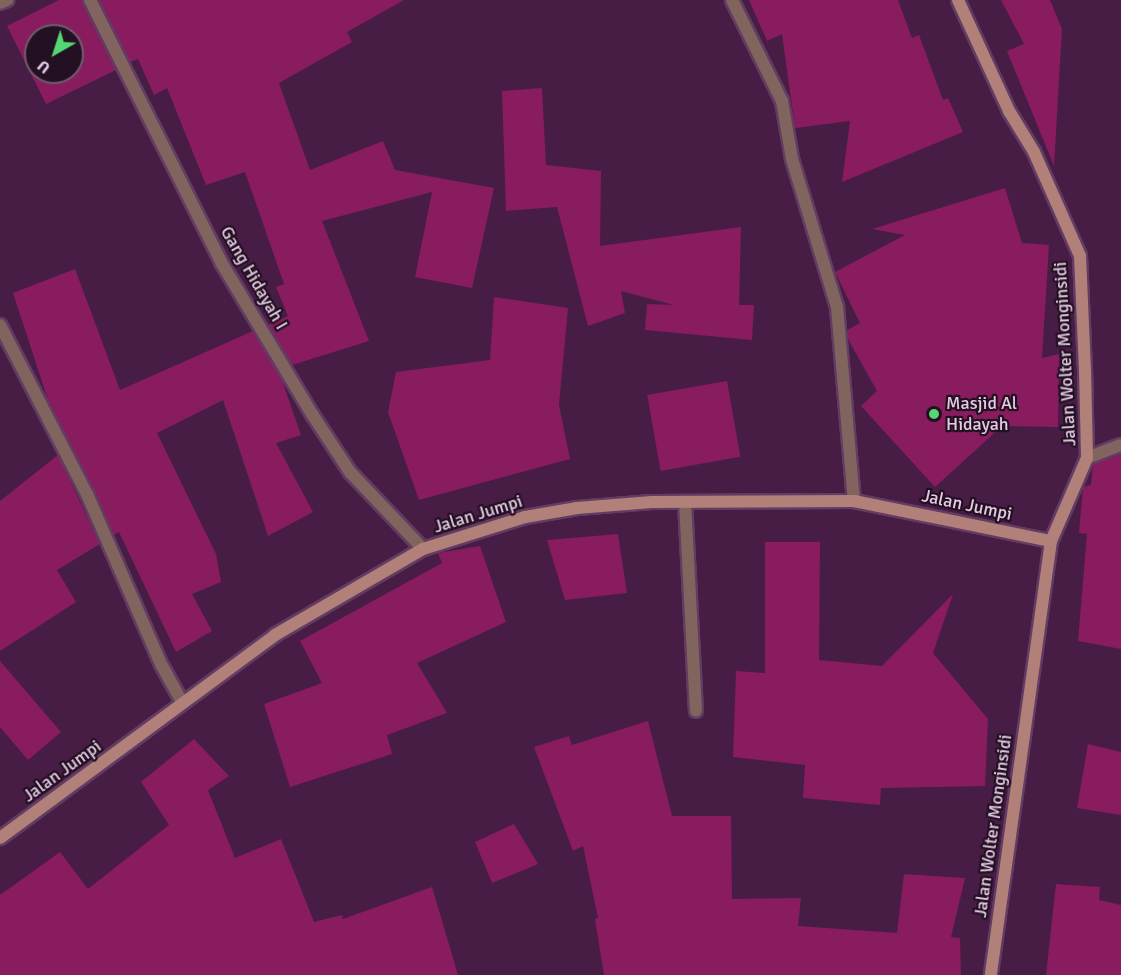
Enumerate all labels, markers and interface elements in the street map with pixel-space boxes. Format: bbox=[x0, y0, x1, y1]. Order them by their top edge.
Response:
north arrow bbox=[24, 24, 84, 84]
text: U bbox=[33, 55, 54, 78]
street label: Gang Hidayah I bbox=[216, 222, 292, 334]
street label: Jalan Wolter Monginsidi bbox=[1049, 261, 1081, 447]
place label: Masjid Al Hidayah bbox=[946, 393, 1017, 436]
marker: Masjid Al Hidayah bbox=[927, 407, 941, 421]
street label: Jalan Jumpi bbox=[920, 485, 1014, 525]
street label: Jalan Jumpi bbox=[431, 490, 525, 538]
street label: Jalan Wolter Monginsidi bbox=[969, 733, 1017, 919]
street label: Jalan Jumpi bbox=[19, 735, 105, 807]

